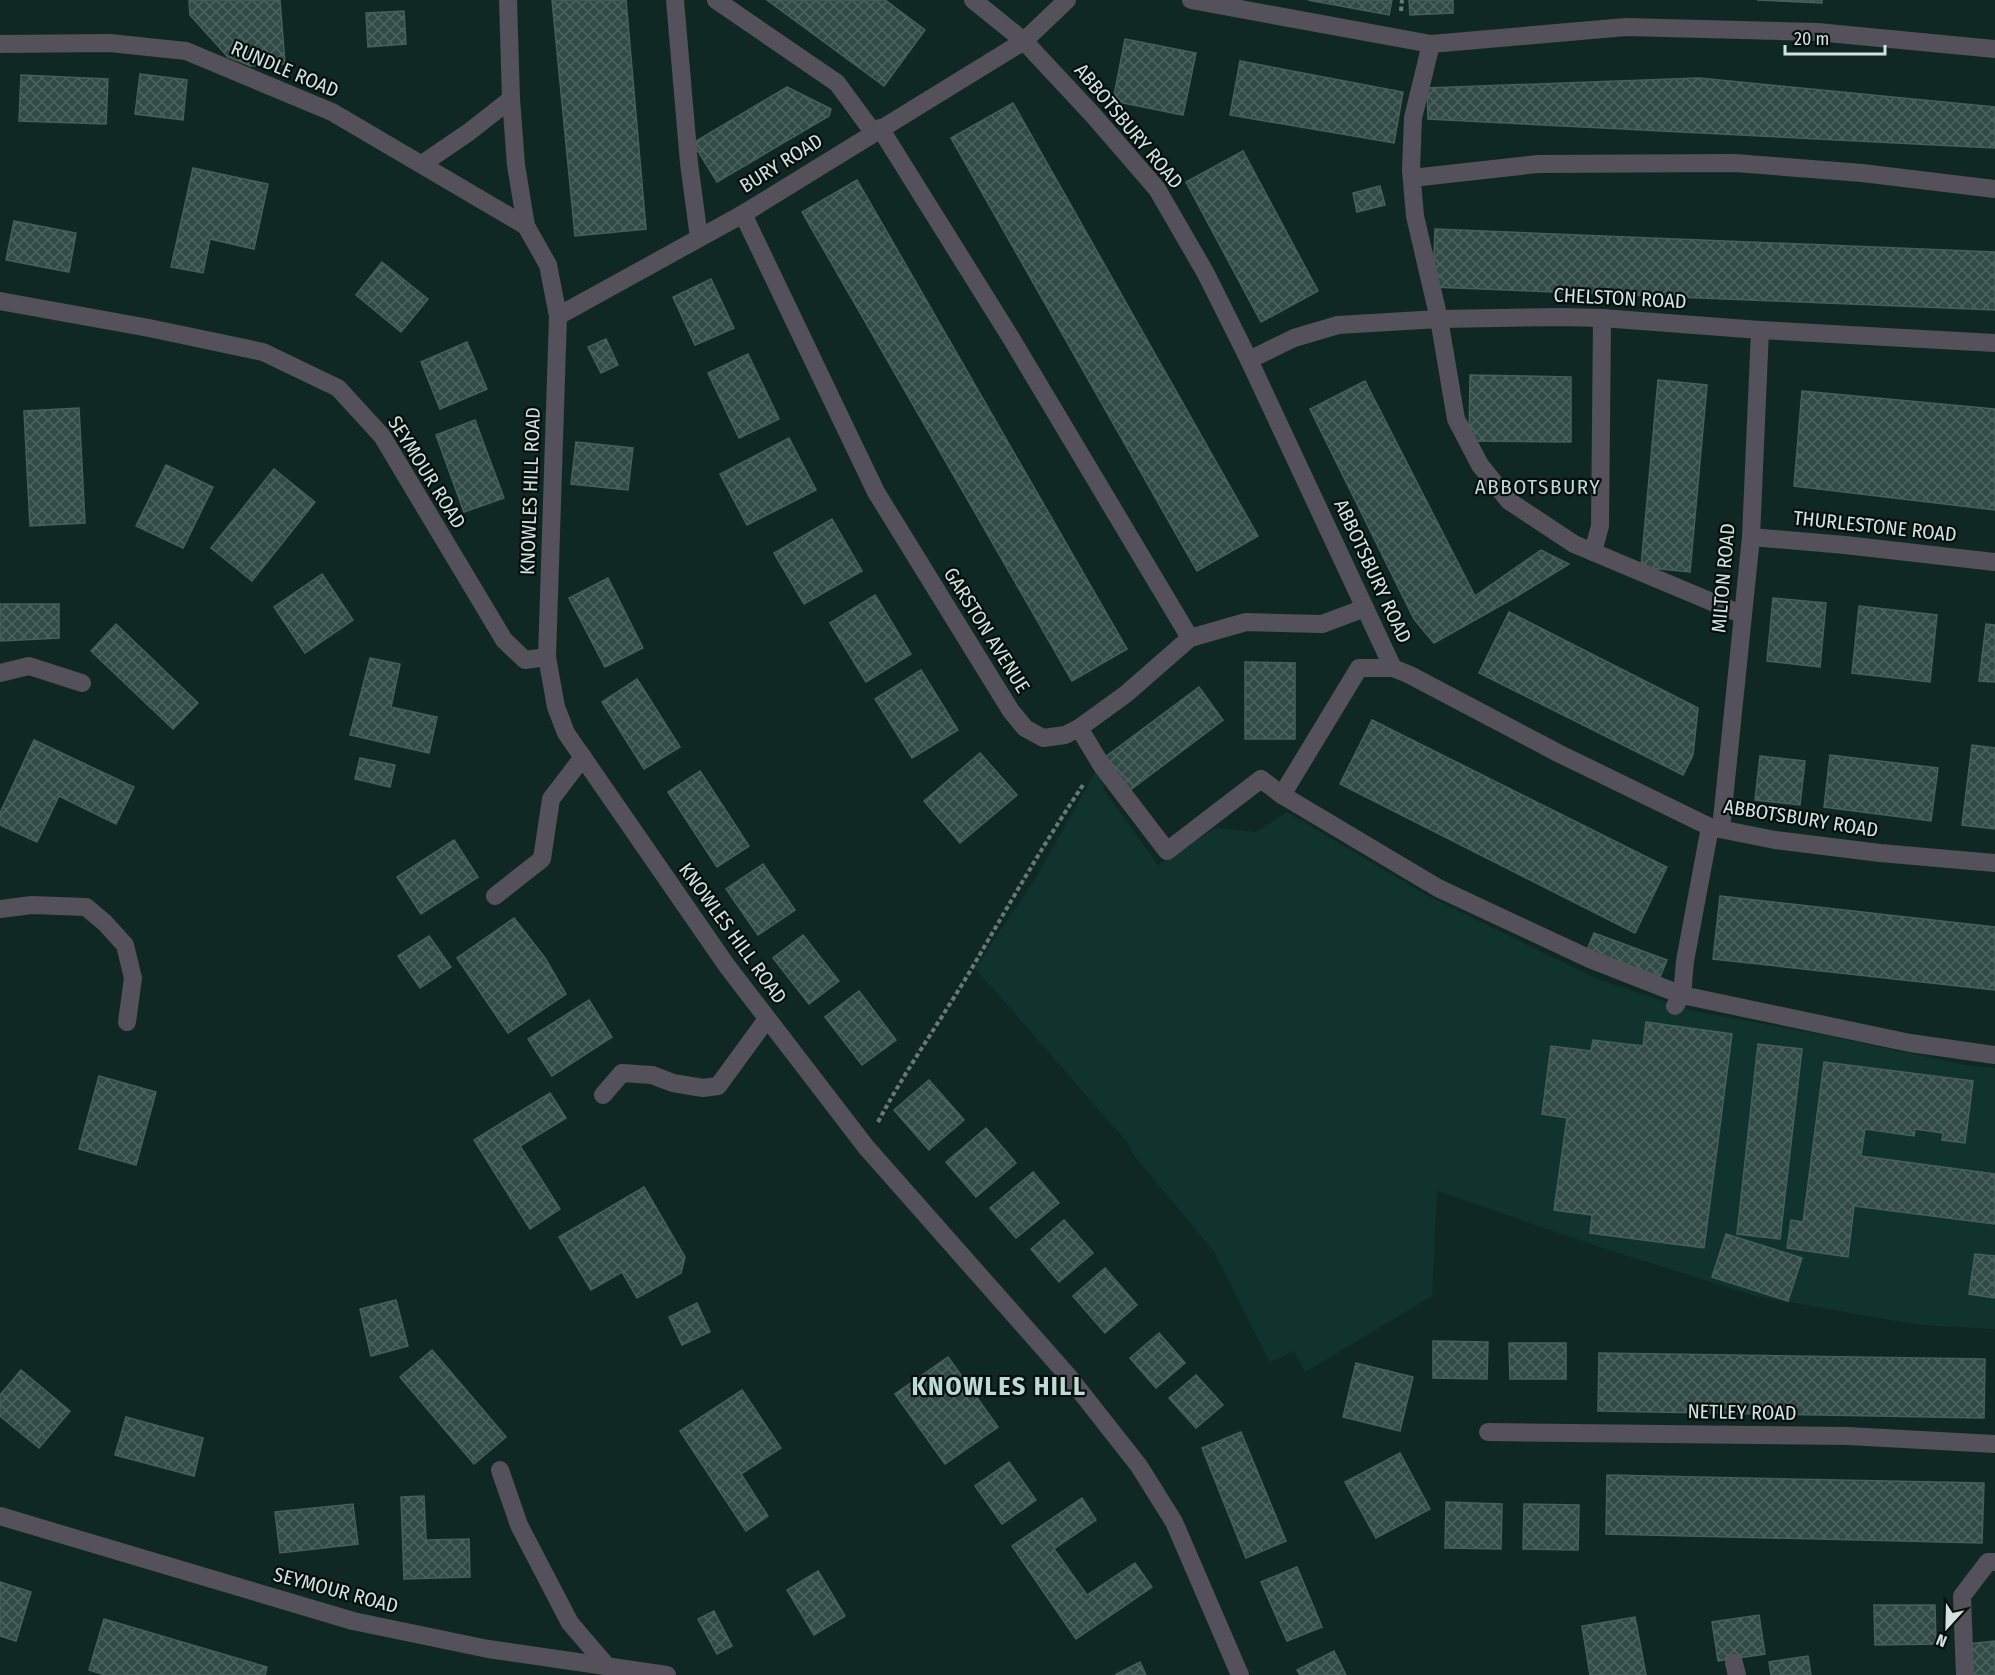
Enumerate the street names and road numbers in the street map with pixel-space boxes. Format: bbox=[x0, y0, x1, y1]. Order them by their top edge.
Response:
street label: RUNDLE ROAD bbox=[228, 36, 342, 102]
street label: ABBOTSBURY ROAD bbox=[1070, 59, 1188, 193]
street label: BURY ROAD bbox=[735, 128, 827, 198]
street label: CHELSTON ROAD bbox=[1553, 283, 1687, 313]
street label: KNOWLES HILL ROAD bbox=[515, 407, 545, 575]
street label: SEYMOUR ROAD bbox=[383, 411, 471, 533]
street label: ABBOTSBURY ROAD bbox=[1329, 495, 1417, 647]
street label: THURLESTONE ROAD bbox=[1792, 505, 1958, 547]
street label: MILTON ROAD bbox=[1706, 522, 1740, 634]
street label: GARSTON AVENUE bbox=[939, 563, 1035, 697]
street label: ABBOTSBURY ROAD bbox=[1722, 794, 1880, 842]
street label: KNOWLES HILL ROAD bbox=[674, 858, 792, 1008]
street label: NETLEY ROAD bbox=[1687, 1399, 1797, 1425]
street label: SEYMOUR ROAD bbox=[271, 1562, 401, 1618]

